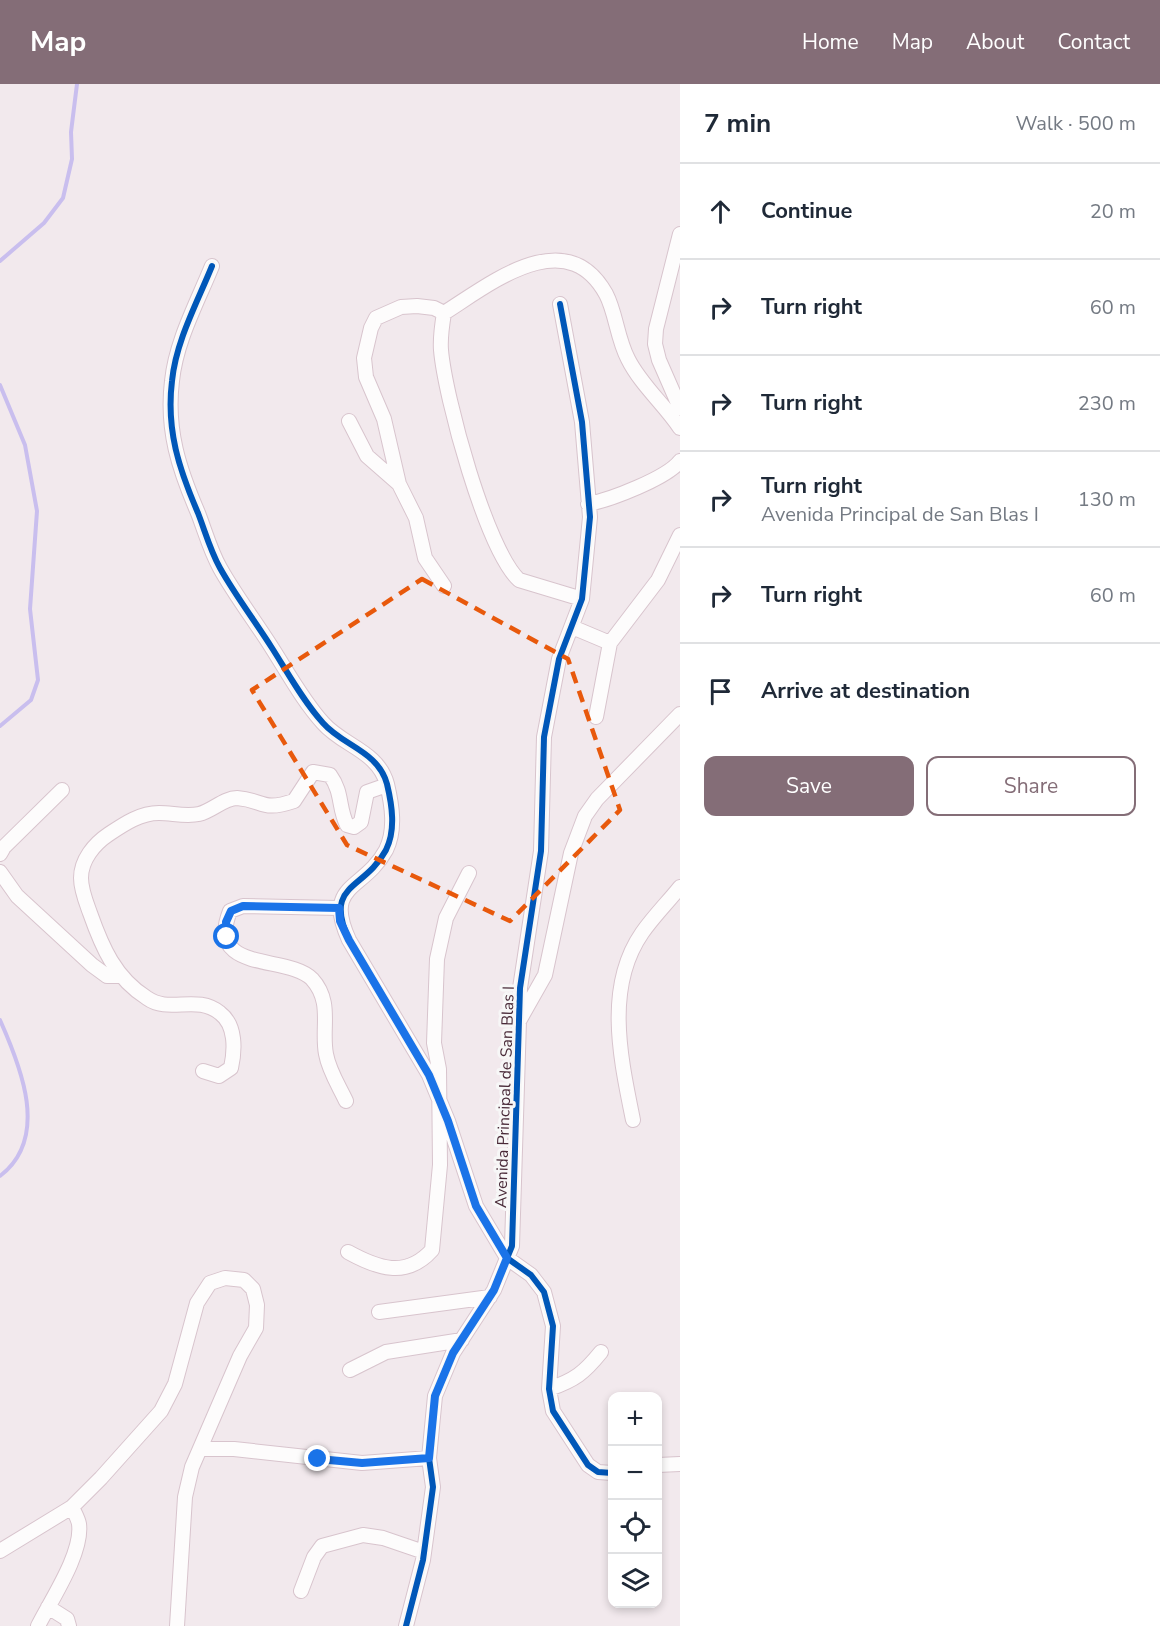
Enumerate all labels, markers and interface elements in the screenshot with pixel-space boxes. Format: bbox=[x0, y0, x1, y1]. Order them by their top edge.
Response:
text: Map bbox=[30, 23, 86, 61]
text: Home bbox=[802, 28, 859, 56]
text: Map bbox=[892, 28, 933, 56]
text: About bbox=[966, 28, 1024, 56]
text: Contact bbox=[1057, 28, 1130, 56]
text: 7 min bbox=[704, 106, 771, 141]
text: Walk · 500 m bbox=[1016, 110, 1136, 137]
icon: ahead bbox=[704, 195, 737, 228]
text: Continue bbox=[761, 196, 852, 226]
text: 20 m bbox=[1090, 198, 1136, 225]
icon: right bbox=[704, 291, 737, 324]
text: Turn right bbox=[761, 292, 862, 322]
text: 60 m bbox=[1090, 294, 1136, 321]
icon: right bbox=[704, 387, 737, 420]
text: Turn right bbox=[761, 388, 862, 418]
text: 230 m bbox=[1078, 390, 1136, 417]
text: Turn right bbox=[761, 471, 862, 501]
icon: right bbox=[704, 483, 737, 516]
text: 130 m bbox=[1078, 486, 1136, 513]
text: Avenida Principal de San Blas I bbox=[761, 501, 1039, 528]
icon: right bbox=[704, 579, 737, 612]
text: Turn right bbox=[761, 580, 862, 610]
text: 60 m bbox=[1090, 582, 1136, 609]
icon: arrive bbox=[704, 675, 737, 708]
text: Arrive at destination bbox=[761, 676, 970, 706]
button: Save bbox=[704, 756, 914, 816]
button: Share bbox=[926, 756, 1136, 816]
route start bbox=[213, 923, 239, 949]
street label: Avenida Principal de San Blas I bbox=[490, 986, 520, 1208]
map controls bbox=[608, 1392, 662, 1608]
button: + bbox=[608, 1392, 662, 1446]
route end bbox=[304, 1445, 330, 1471]
button: − bbox=[608, 1446, 662, 1500]
button: locate bbox=[608, 1500, 662, 1554]
button: layers bbox=[608, 1554, 662, 1608]

